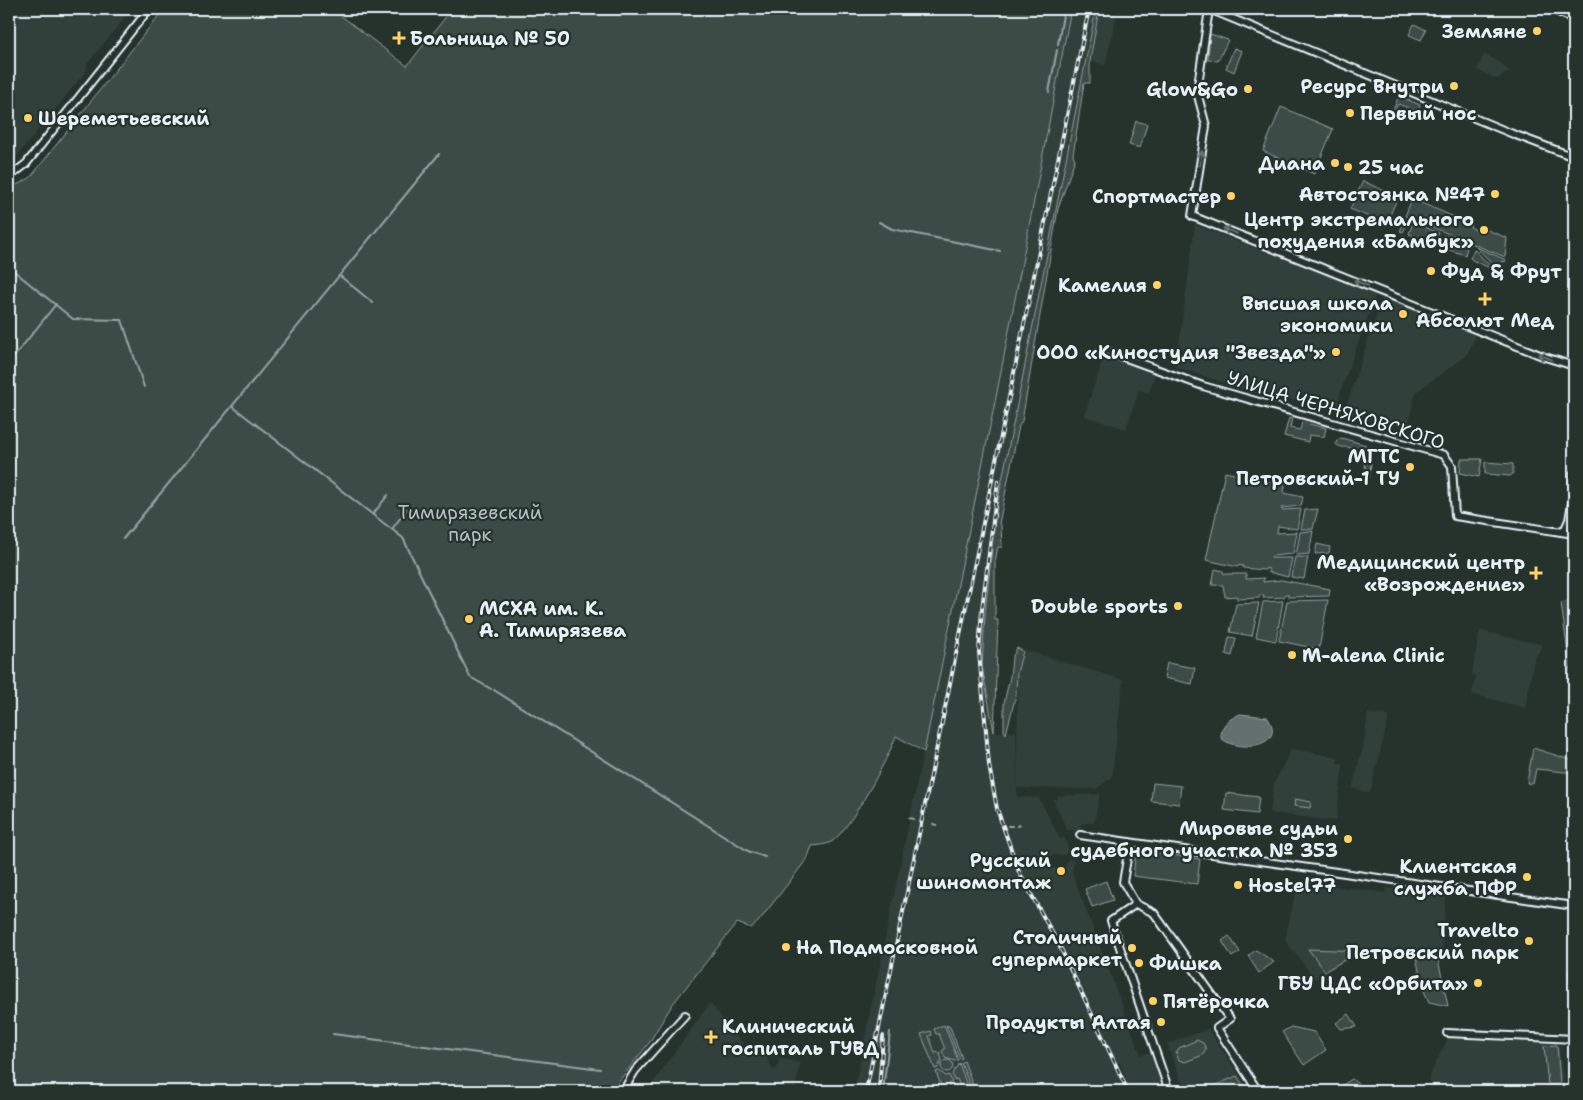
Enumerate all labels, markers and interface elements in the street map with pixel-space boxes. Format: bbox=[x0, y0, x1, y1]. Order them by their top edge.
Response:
place label: Земляне bbox=[1442, 19, 1527, 44]
marker: Земляне bbox=[1531, 25, 1543, 37]
place label: Больница № 50 bbox=[410, 26, 570, 51]
marker: Больница № 50 bbox=[392, 31, 406, 45]
place label: Ресурс Внутри bbox=[1301, 74, 1444, 99]
place label: Glow&Go bbox=[1146, 77, 1238, 102]
marker: Ресурс Внутри bbox=[1448, 80, 1460, 92]
marker: Glow&Go bbox=[1242, 83, 1254, 95]
place label: Первый нос bbox=[1360, 101, 1477, 126]
place label: Шереметьевский bbox=[38, 106, 210, 131]
marker: Первый нос bbox=[1344, 107, 1356, 119]
marker: Шереметьевский bbox=[22, 112, 34, 124]
one-way arrow bbox=[1196, 150, 1206, 166]
place label: Диана bbox=[1258, 151, 1325, 176]
place label: 25 час bbox=[1358, 155, 1424, 180]
marker: Диана bbox=[1329, 157, 1341, 169]
marker: 25 час bbox=[1342, 161, 1354, 173]
place label: Автостоянка №47 bbox=[1299, 182, 1485, 207]
place label: Спортмастер bbox=[1092, 184, 1221, 209]
marker: Автостоянка №47 bbox=[1489, 188, 1501, 200]
marker: Спортмастер bbox=[1225, 190, 1237, 202]
place label: Центр экстремального похудения «Бамбук» bbox=[1244, 207, 1474, 254]
marker: Центр экстремального похудения «Бамбук» bbox=[1478, 224, 1490, 236]
one-way arrow bbox=[1223, 226, 1238, 235]
place label: Фуд & Фрут bbox=[1441, 259, 1562, 284]
marker: Фуд & Фрут bbox=[1425, 265, 1437, 277]
place label: Камелия bbox=[1058, 273, 1147, 298]
one-way arrow bbox=[1354, 278, 1370, 287]
marker: Камелия bbox=[1151, 279, 1163, 291]
place label: Высшая школа экономики bbox=[1242, 291, 1393, 338]
marker: Абсолют Мед bbox=[1478, 292, 1492, 306]
marker: Высшая школа экономики bbox=[1397, 308, 1409, 320]
place label: Абсолют Мед bbox=[1416, 308, 1555, 333]
place label: ООО «Киностудия "Звезда"» bbox=[1036, 340, 1326, 365]
marker: ООО «Киностудия "Звезда"» bbox=[1330, 346, 1342, 358]
one-way arrow bbox=[1538, 352, 1553, 361]
street label: УЛИЦА ЧЕРНЯХОВСКОГО bbox=[1224, 365, 1448, 455]
place label: МГТС Петровский-1 ТУ bbox=[1236, 444, 1400, 491]
marker: МГТС Петровский-1 ТУ bbox=[1404, 461, 1416, 473]
park label: Тимирязевский парк bbox=[398, 500, 542, 547]
place label: Медицинский центр «Возрождение» bbox=[1317, 550, 1525, 597]
marker: Медицинский центр «Возрождение» bbox=[1529, 566, 1543, 580]
place label: Double sports bbox=[1031, 594, 1168, 619]
place label: МСХА им. К. А. Тимирязева bbox=[479, 596, 626, 643]
marker: Double sports bbox=[1172, 600, 1184, 612]
marker: МСХА им. К. А. Тимирязева bbox=[463, 613, 475, 625]
place label: M-alena Clinic bbox=[1302, 643, 1445, 668]
marker: M-alena Clinic bbox=[1286, 649, 1298, 661]
place label: Мировые судьи судебного участка № 353 bbox=[1071, 816, 1338, 863]
marker: Мировые судьи судебного участка № 353 bbox=[1342, 833, 1354, 845]
place label: Русский шиномонтаж bbox=[916, 848, 1051, 895]
place label: Клиентская служба ПФР bbox=[1394, 854, 1517, 901]
marker: Русский шиномонтаж bbox=[1055, 865, 1067, 877]
marker: Клиентская служба ПФР bbox=[1521, 871, 1533, 883]
place label: Hostel77 bbox=[1248, 873, 1336, 898]
marker: Hostel77 bbox=[1232, 879, 1244, 891]
place label: Travelto Петровский парк bbox=[1346, 918, 1519, 965]
place label: Столичный супермаркет bbox=[992, 925, 1123, 972]
place label: На Подмосковной bbox=[796, 935, 978, 960]
marker: Travelto Петровский парк bbox=[1523, 935, 1535, 947]
marker: На Подмосковной bbox=[780, 941, 792, 953]
marker: Столичный супермаркет bbox=[1126, 942, 1138, 954]
place label: Фишка bbox=[1149, 951, 1222, 976]
marker: Фишка bbox=[1133, 957, 1145, 969]
place label: ГБУ ЦДС «Орбита» bbox=[1278, 971, 1468, 996]
marker: ГБУ ЦДС «Орбита» bbox=[1472, 977, 1484, 989]
place label: Пятёрочка bbox=[1163, 989, 1269, 1014]
marker: Пятёрочка bbox=[1147, 995, 1159, 1007]
place label: Продукты Алтая bbox=[986, 1010, 1151, 1035]
place label: Клинический госпиталь ГУВД bbox=[722, 1014, 880, 1061]
marker: Продукты Алтая bbox=[1155, 1016, 1167, 1028]
marker: Клинический госпиталь ГУВД bbox=[704, 1030, 718, 1044]

